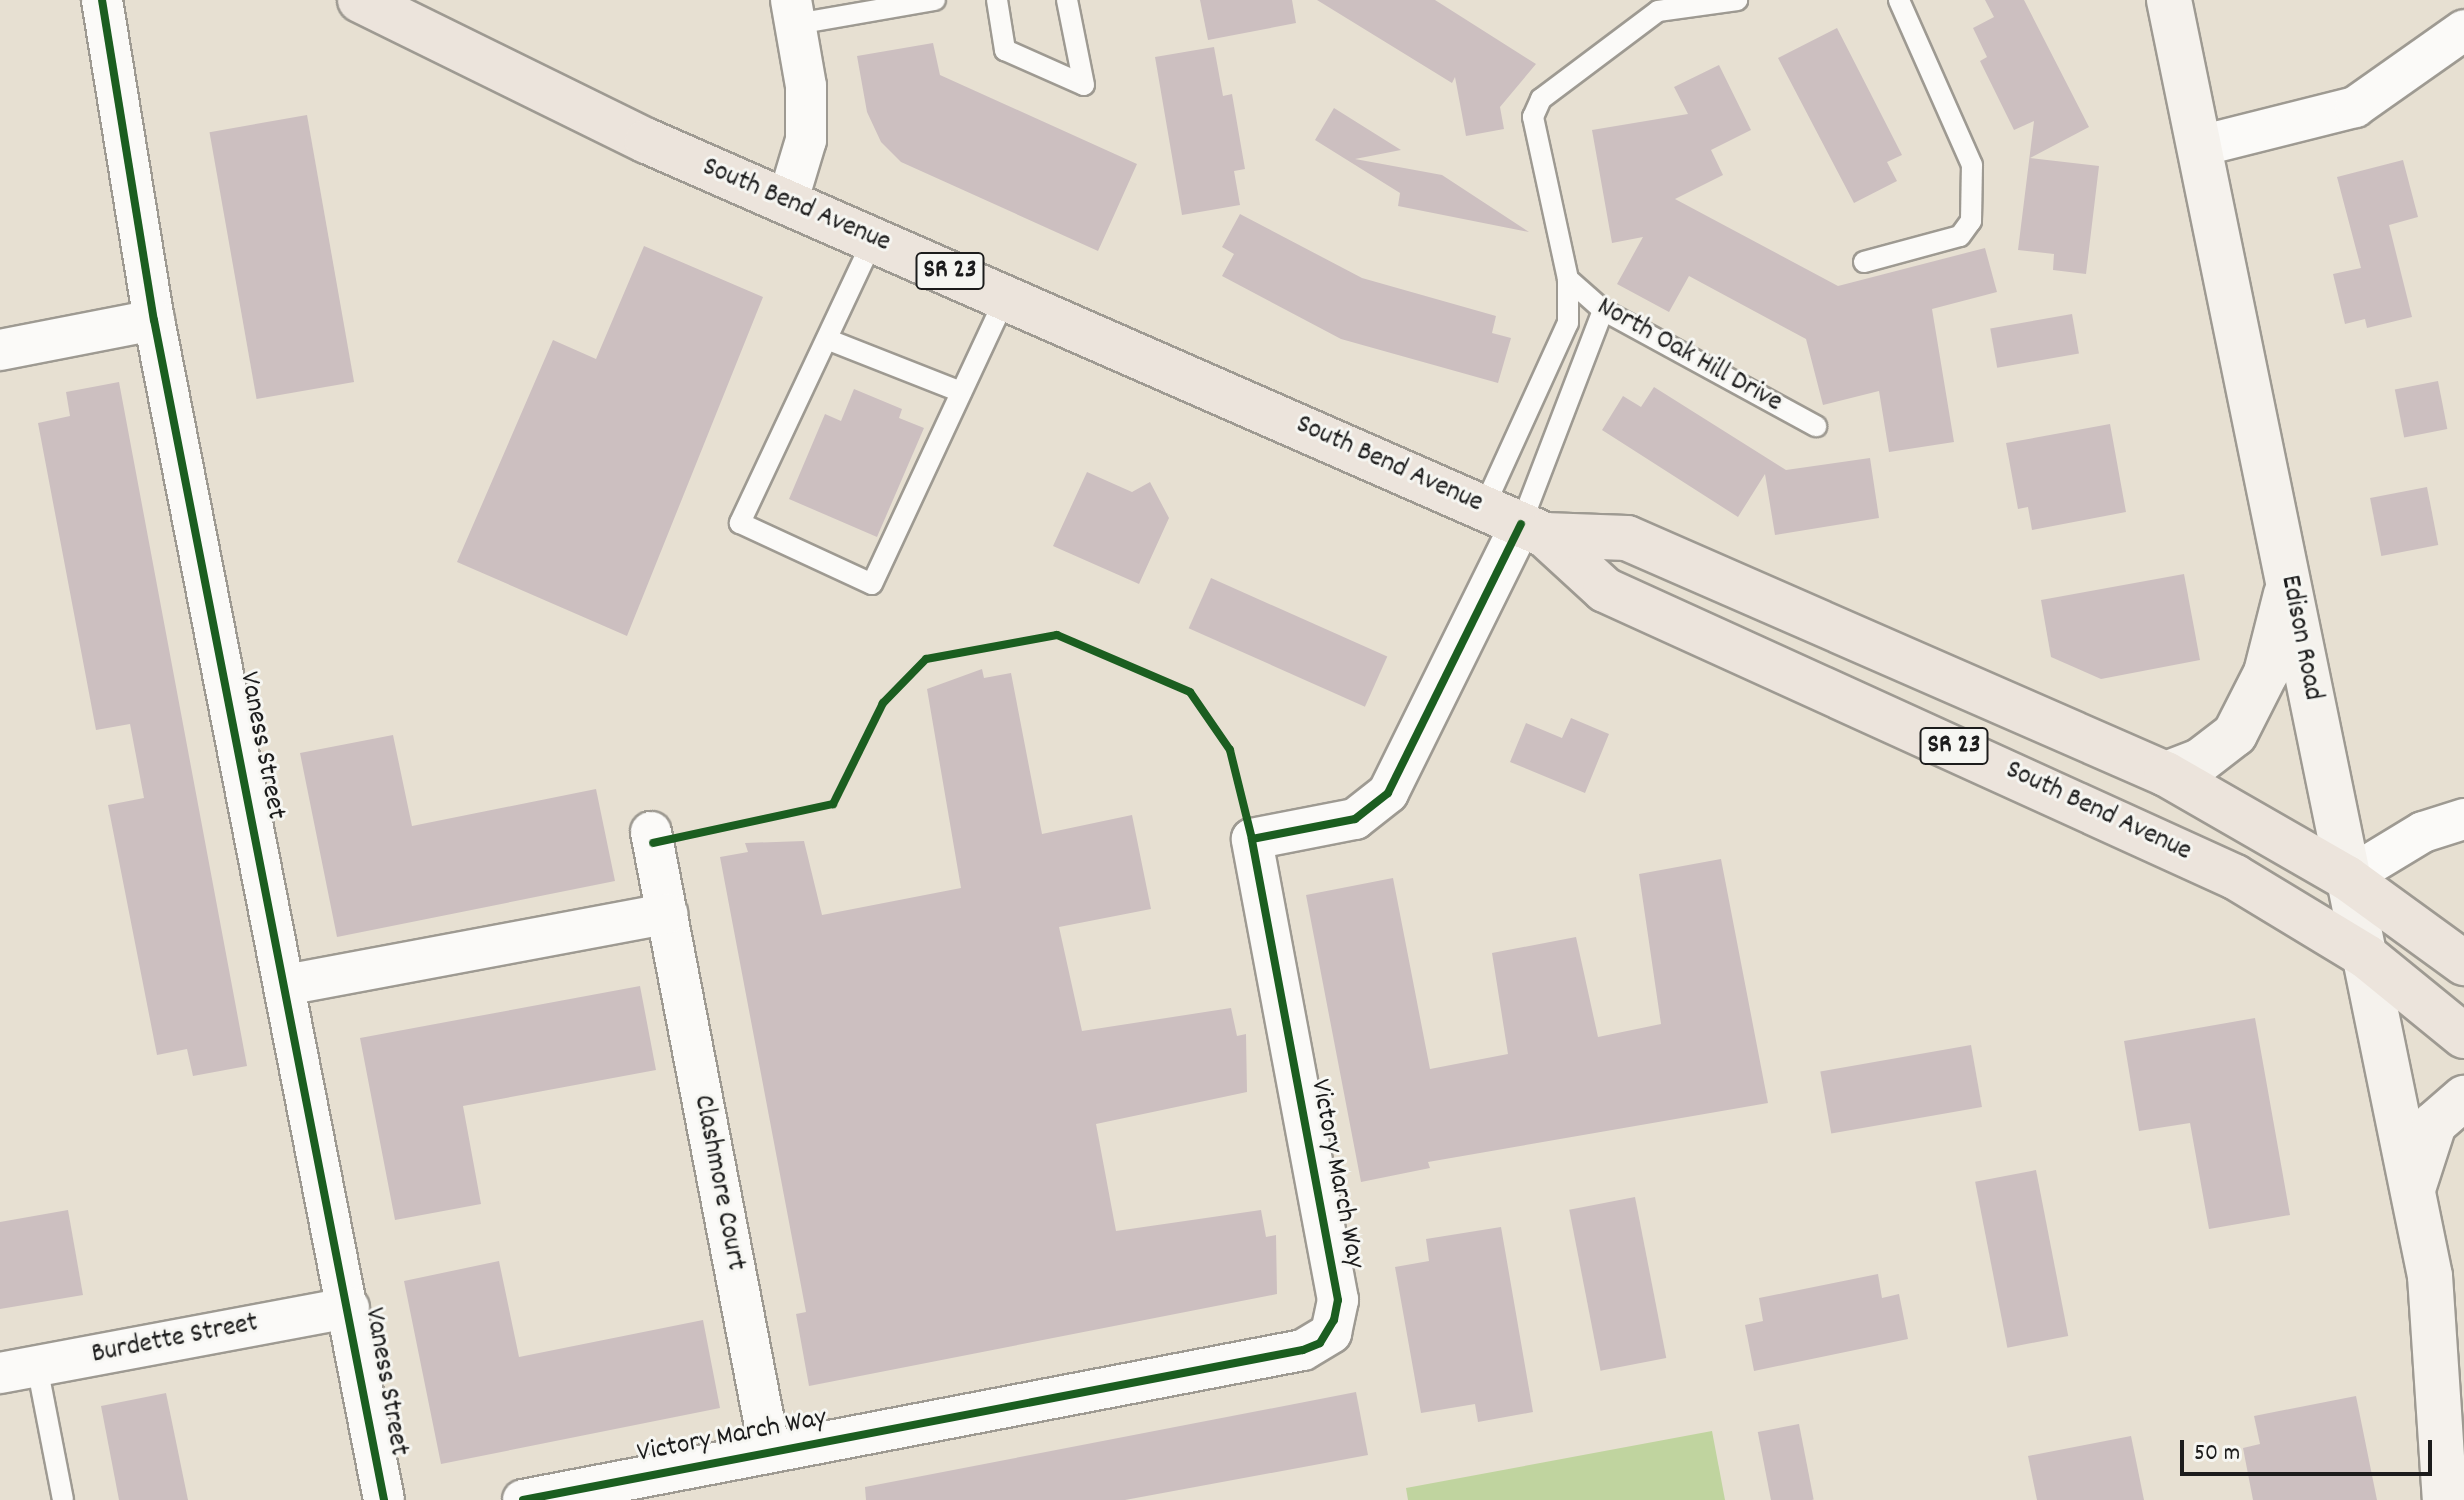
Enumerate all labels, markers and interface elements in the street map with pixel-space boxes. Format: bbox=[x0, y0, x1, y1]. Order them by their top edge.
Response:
street label: South Bend Avenue bbox=[697, 151, 895, 261]
road number: SR 23 bbox=[914, 249, 986, 293]
street label: North Oak Hill Drive bbox=[1591, 291, 1787, 421]
street label: South Bend Avenue bbox=[1290, 409, 1488, 521]
street label: Edison Road bbox=[2271, 572, 2329, 704]
street label: Vaness Street bbox=[230, 669, 292, 823]
road number: SR 23 bbox=[1918, 724, 1990, 768]
street label: South Bend Avenue bbox=[2000, 754, 2196, 870]
street label: Victory March Way bbox=[1301, 1077, 1371, 1271]
street label: Clashmore Court bbox=[685, 1092, 751, 1274]
street label: Vaness Street bbox=[355, 1305, 415, 1459]
street label: Burdette Street bbox=[89, 1307, 261, 1373]
street label: Victory March Way bbox=[635, 1402, 829, 1472]
scale bar bbox=[2184, 1424, 2436, 1474]
text: 50 m bbox=[2194, 1437, 2240, 1471]

